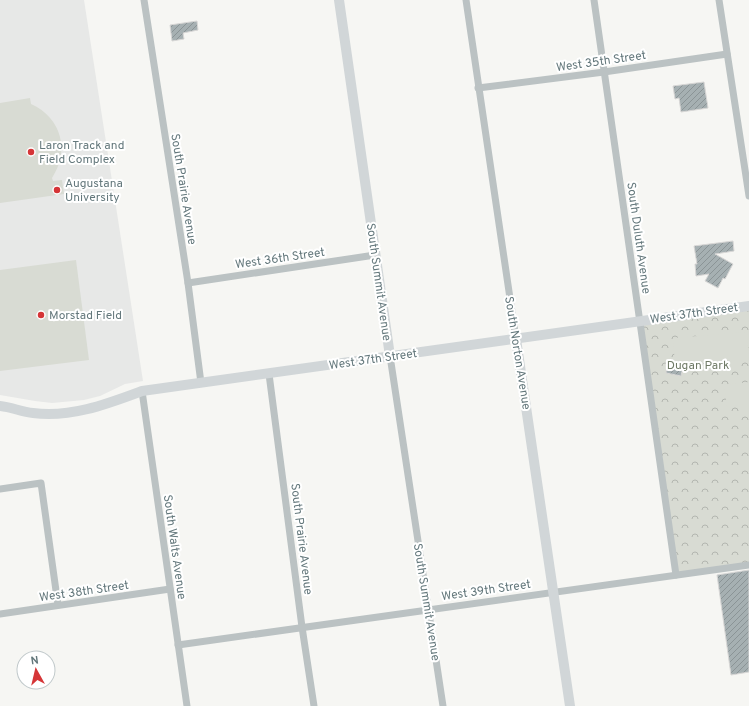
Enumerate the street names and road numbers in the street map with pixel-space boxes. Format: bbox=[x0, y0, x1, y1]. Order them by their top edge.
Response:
street label: West 35th Street bbox=[555, 48, 647, 76]
street label: South Prairie Avenue bbox=[166, 132, 200, 246]
street label: South Duluth Avenue bbox=[622, 181, 654, 295]
street label: South Summit Avenue bbox=[362, 222, 394, 342]
street label: West 36th Street bbox=[234, 245, 326, 273]
street label: South Norton Avenue bbox=[500, 295, 534, 411]
street label: West 37th Street bbox=[649, 300, 739, 328]
street label: West 37th Street bbox=[328, 346, 418, 374]
street label: South Prairie Avenue bbox=[286, 482, 316, 596]
street label: South Walts Avenue bbox=[159, 494, 189, 601]
street label: South Summit Avenue bbox=[409, 542, 443, 662]
street label: West 39th Street bbox=[440, 577, 532, 605]
street label: West 38th Street bbox=[38, 578, 130, 606]

